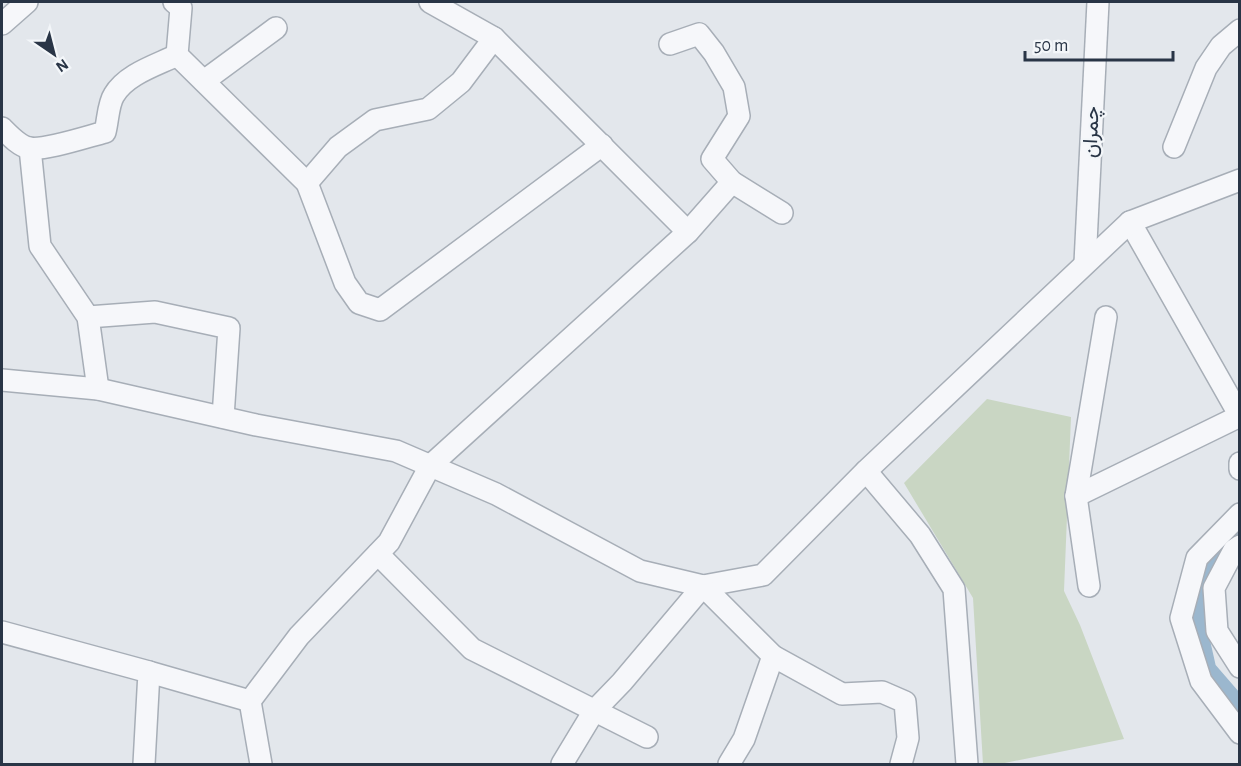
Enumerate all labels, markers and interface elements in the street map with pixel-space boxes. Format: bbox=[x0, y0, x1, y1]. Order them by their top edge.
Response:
north arrow bbox=[24, 24, 84, 84]
scale bar bbox=[1025, 24, 1174, 62]
text: 50 m bbox=[1034, 37, 1068, 55]
text: N bbox=[53, 56, 71, 75]
street label: چمران bbox=[1079, 106, 1106, 159]

